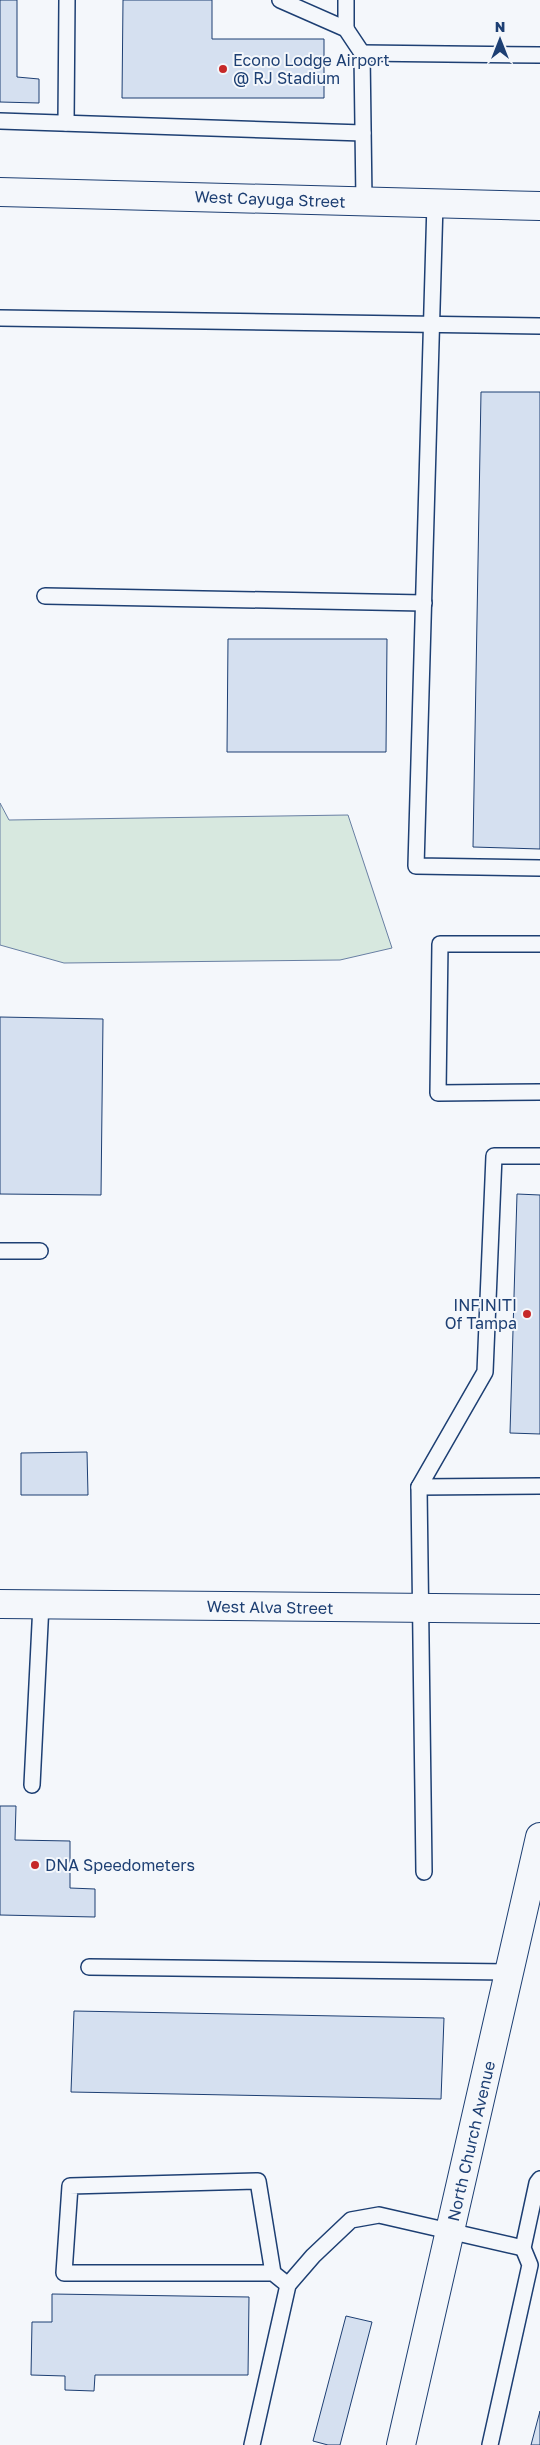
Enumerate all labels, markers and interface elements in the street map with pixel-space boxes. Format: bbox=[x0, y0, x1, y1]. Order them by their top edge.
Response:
north arrow bbox=[475, 15, 525, 65]
text: N bbox=[495, 18, 505, 35]
place label: Econo Lodge Airport @ RJ Stadium bbox=[233, 50, 390, 88]
marker: Econo Lodge Airport @ RJ Stadium bbox=[217, 63, 229, 75]
street label: West Cayuga Street bbox=[194, 186, 346, 212]
place label: INFINITI Of Tampa bbox=[445, 1295, 517, 1333]
marker: INFINITI Of Tampa bbox=[521, 1308, 533, 1320]
street label: West Alva Street bbox=[206, 1596, 334, 1618]
place label: DNA Speedometers bbox=[45, 1855, 195, 1875]
marker: DNA Speedometers bbox=[29, 1859, 41, 1871]
street label: North Church Avenue bbox=[443, 2059, 499, 2223]

